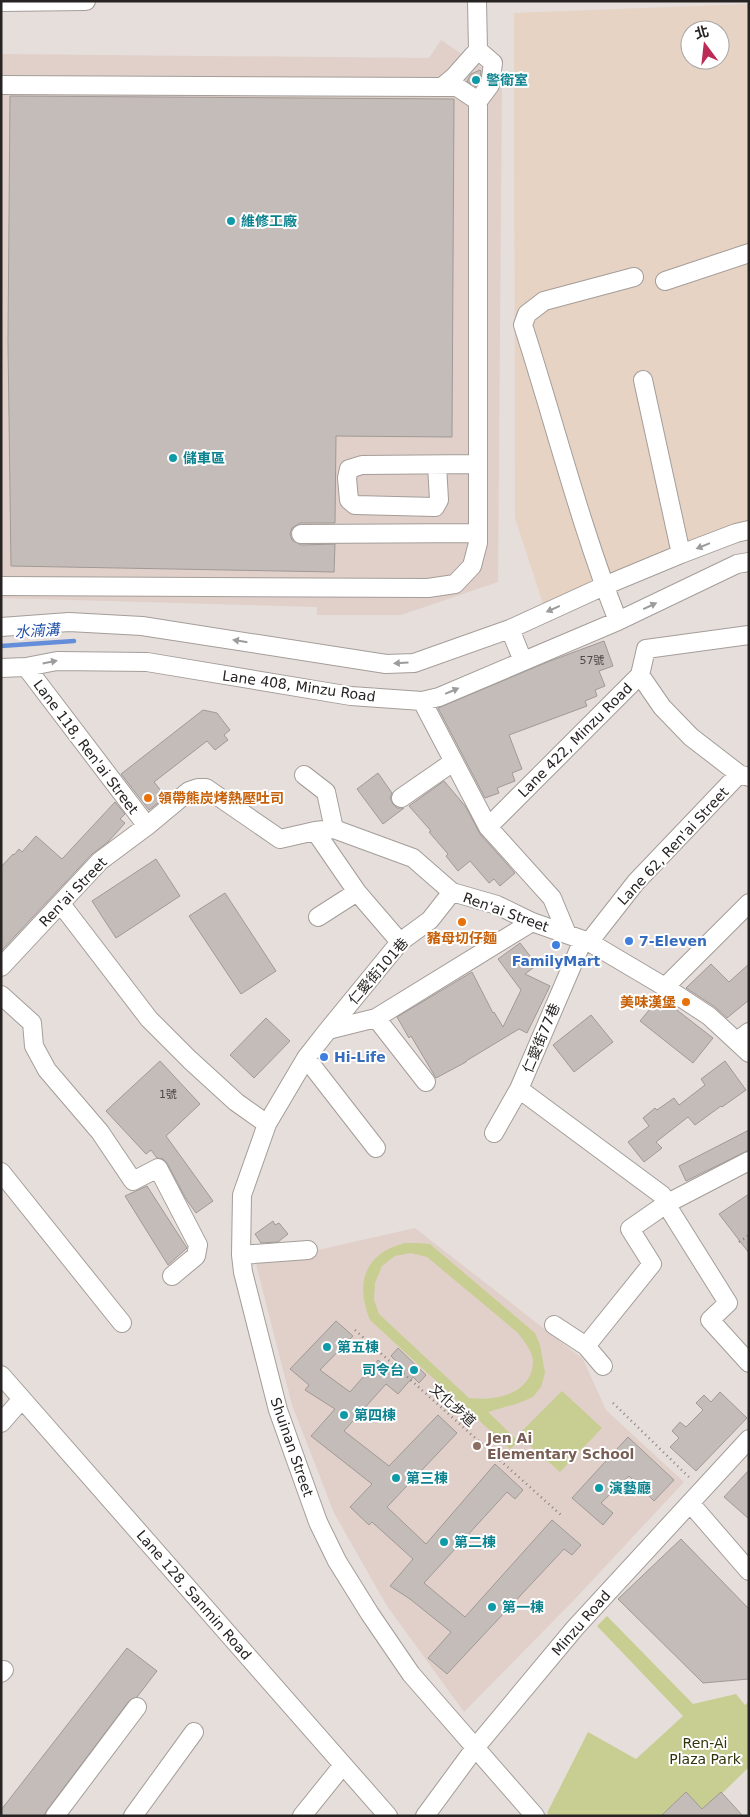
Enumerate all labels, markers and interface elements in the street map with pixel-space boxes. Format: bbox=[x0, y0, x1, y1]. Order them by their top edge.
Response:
north arrow bbox=[680, 20, 730, 70]
text: 北 bbox=[693, 23, 710, 42]
place label: 警衛室 bbox=[486, 72, 528, 88]
marker: 警衛室 bbox=[470, 74, 482, 86]
place label: 維修工廠 bbox=[241, 213, 297, 229]
marker: 維修工廠 bbox=[225, 215, 237, 227]
place label: 儲車區 bbox=[183, 450, 225, 466]
marker: 儲車區 bbox=[167, 452, 179, 464]
one-way arrow bbox=[695, 542, 710, 550]
one-way arrow bbox=[642, 602, 657, 610]
one-way arrow bbox=[546, 606, 560, 614]
water label: 水湳溝 bbox=[14, 620, 62, 642]
one-way arrow bbox=[232, 637, 248, 645]
house number: 57號 bbox=[580, 654, 605, 667]
one-way arrow bbox=[42, 658, 58, 666]
one-way arrow bbox=[392, 660, 408, 668]
street label: Lane 408, Minzu Road bbox=[221, 667, 377, 705]
street label: Lane 118, Ren'ai Street bbox=[30, 677, 142, 818]
street label: Lane 422, Minzu Road bbox=[515, 680, 635, 800]
one-way arrow bbox=[445, 687, 459, 695]
street label: Lane 62, Ren'ai Street bbox=[614, 784, 732, 908]
place label: 領帶熊炭烤熱壓吐司 bbox=[158, 790, 284, 806]
marker: 領帶熊炭烤熱壓吐司 bbox=[142, 792, 154, 804]
street label: Ren'ai Street bbox=[36, 854, 110, 930]
street label: Ren'ai Street bbox=[461, 889, 551, 935]
marker: 豬母切仔麵 bbox=[456, 916, 468, 928]
place label: 豬母切仔麵 bbox=[427, 930, 497, 946]
place label: 7-Eleven bbox=[639, 933, 707, 949]
street label: 仁愛街101巷 bbox=[345, 935, 411, 1007]
marker: 7-Eleven bbox=[623, 935, 635, 947]
marker: FamilyMart bbox=[550, 939, 562, 951]
place label: FamilyMart bbox=[512, 953, 601, 969]
place label: 美味漢堡 bbox=[620, 994, 676, 1010]
marker: 美味漢堡 bbox=[680, 996, 692, 1008]
street label: 仁愛街77巷 bbox=[519, 1001, 563, 1075]
place label: Hi-Life bbox=[334, 1049, 386, 1065]
marker: Hi-Life bbox=[318, 1051, 330, 1063]
house number: 1號 bbox=[159, 1088, 177, 1101]
place label: 第五棟 bbox=[337, 1339, 379, 1355]
marker: 第五棟 bbox=[321, 1341, 333, 1353]
place label: 司令台 bbox=[362, 1362, 404, 1378]
marker: 司令台 bbox=[408, 1364, 420, 1376]
street label: 文化步道 bbox=[427, 1380, 479, 1430]
street label: Shuinan Street bbox=[268, 1395, 317, 1499]
place label: 第四棟 bbox=[354, 1407, 396, 1423]
marker: 第四棟 bbox=[338, 1409, 350, 1421]
place label: Jen Ai Elementary School bbox=[486, 1430, 634, 1462]
marker: Jen Ai Elementary School bbox=[471, 1440, 483, 1452]
place label: 第三棟 bbox=[406, 1470, 448, 1486]
marker: 第三棟 bbox=[390, 1472, 402, 1484]
place label: 演藝廳 bbox=[609, 1480, 651, 1496]
marker: 演藝廳 bbox=[593, 1482, 605, 1494]
street label: Lane 128, Sanmin Road bbox=[133, 1527, 255, 1663]
place label: 第二棟 bbox=[454, 1534, 496, 1550]
marker: 第二棟 bbox=[438, 1536, 450, 1548]
street label: Minzu Road bbox=[549, 1587, 613, 1659]
place label: 第一棟 bbox=[502, 1599, 544, 1615]
marker: 第一棟 bbox=[486, 1601, 498, 1613]
park label: Ren-Ai Plaza Park bbox=[669, 1735, 742, 1767]

